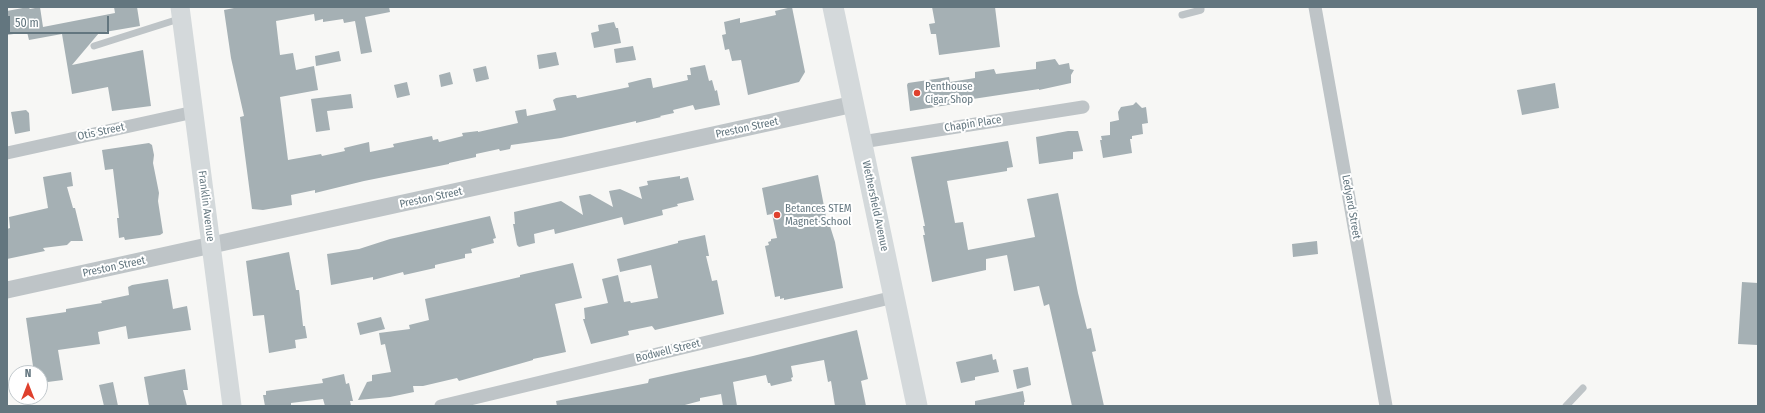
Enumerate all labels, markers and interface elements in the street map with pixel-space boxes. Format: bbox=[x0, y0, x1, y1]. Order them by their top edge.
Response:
scale bar bbox=[10, 8, 111, 34]
text: 50 m bbox=[15, 16, 39, 30]
place label: Penthouse Cigar Shop bbox=[925, 80, 973, 106]
marker: Penthouse Cigar Shop bbox=[912, 88, 922, 98]
street label: Chapin Place bbox=[944, 113, 1002, 135]
street label: Preston Street bbox=[714, 115, 780, 141]
street label: Otis Street bbox=[76, 121, 126, 143]
street label: Wethersfield Avenue bbox=[859, 159, 891, 253]
street label: Franklin Avenue bbox=[195, 170, 217, 242]
street label: Ledyard Street bbox=[1339, 174, 1363, 240]
street label: Preston Street bbox=[398, 185, 464, 211]
place label: Betances STEM Magnet School bbox=[785, 202, 852, 228]
marker: Betances STEM Magnet School bbox=[772, 210, 782, 220]
street label: Preston Street bbox=[81, 254, 147, 280]
street label: Bodwell Street bbox=[634, 337, 702, 365]
north arrow bbox=[8, 365, 48, 405]
text: N bbox=[25, 367, 31, 380]

